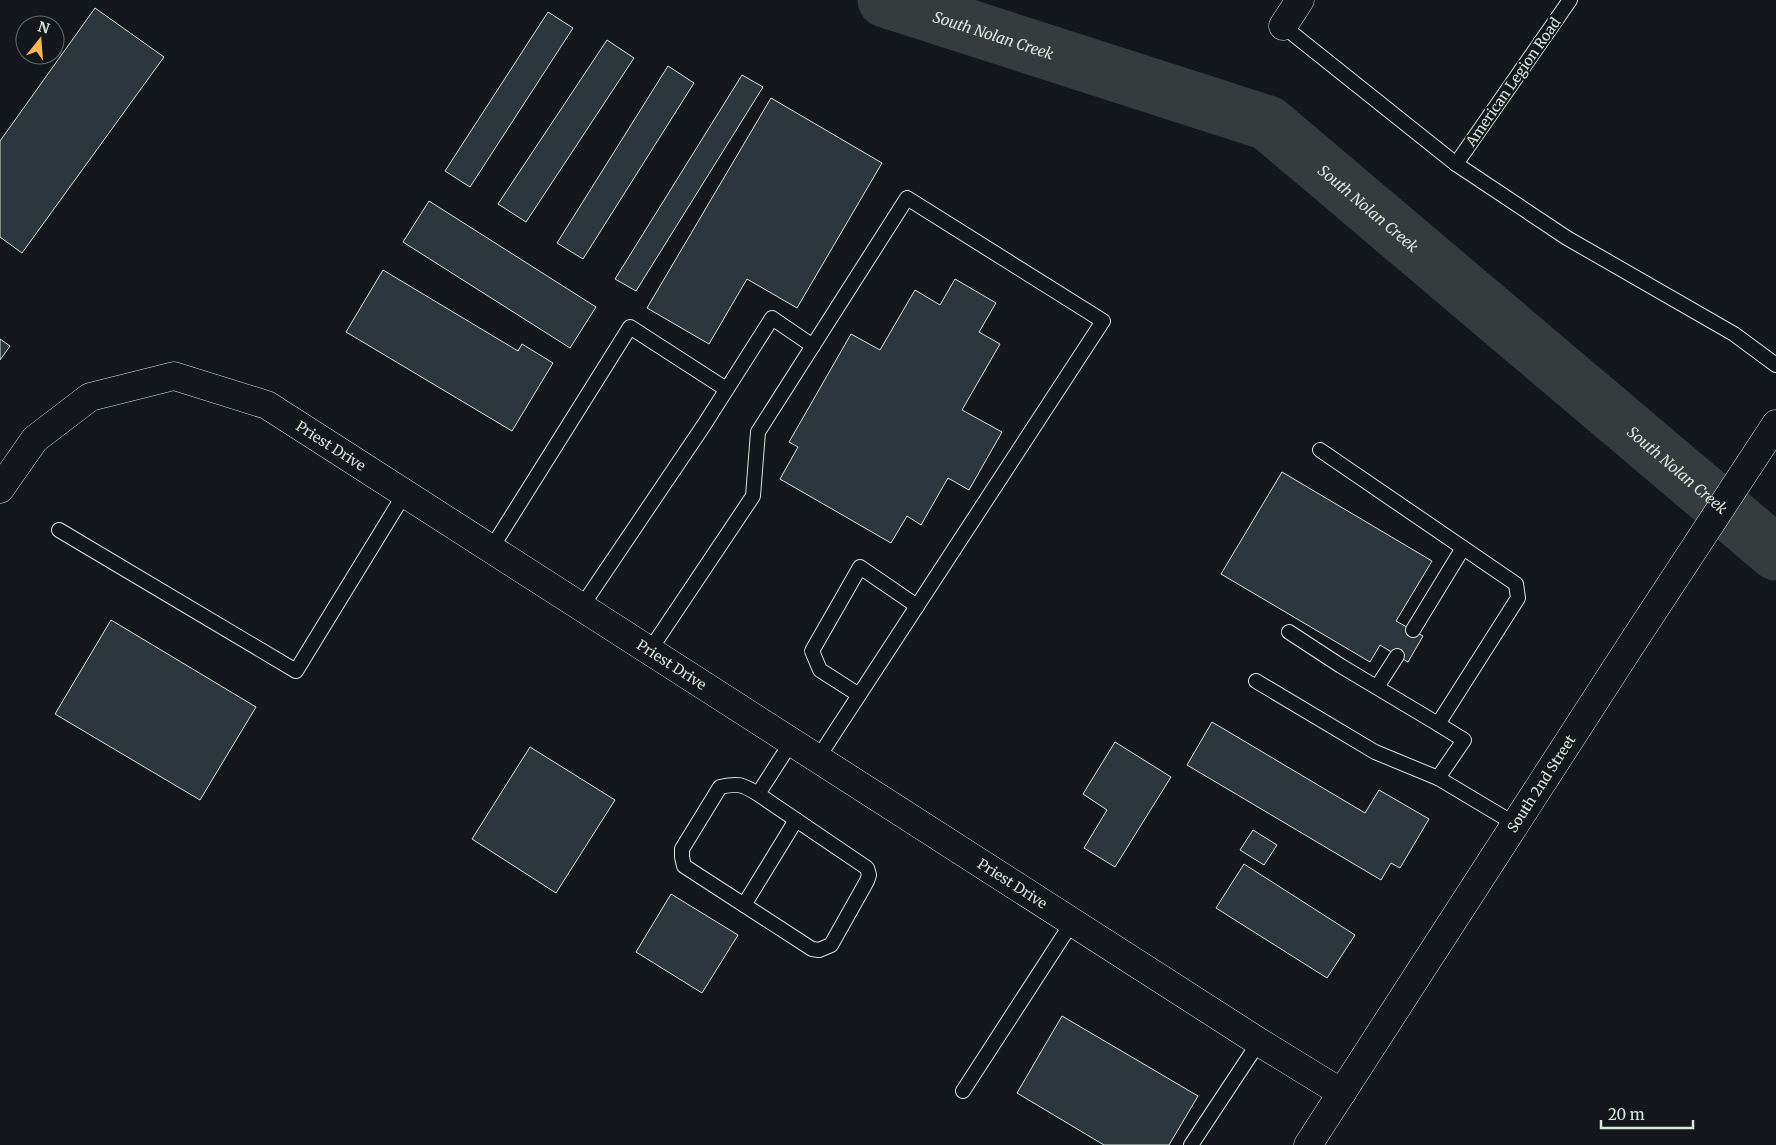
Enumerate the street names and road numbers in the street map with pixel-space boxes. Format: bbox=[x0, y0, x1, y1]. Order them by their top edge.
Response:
street label: American Legion Road bbox=[1461, 14, 1565, 151]
street label: Priest Drive bbox=[293, 417, 369, 475]
street label: Priest Drive bbox=[633, 636, 710, 694]
street label: South 2nd Street bbox=[1503, 731, 1580, 836]
street label: Priest Drive bbox=[974, 855, 1051, 913]

